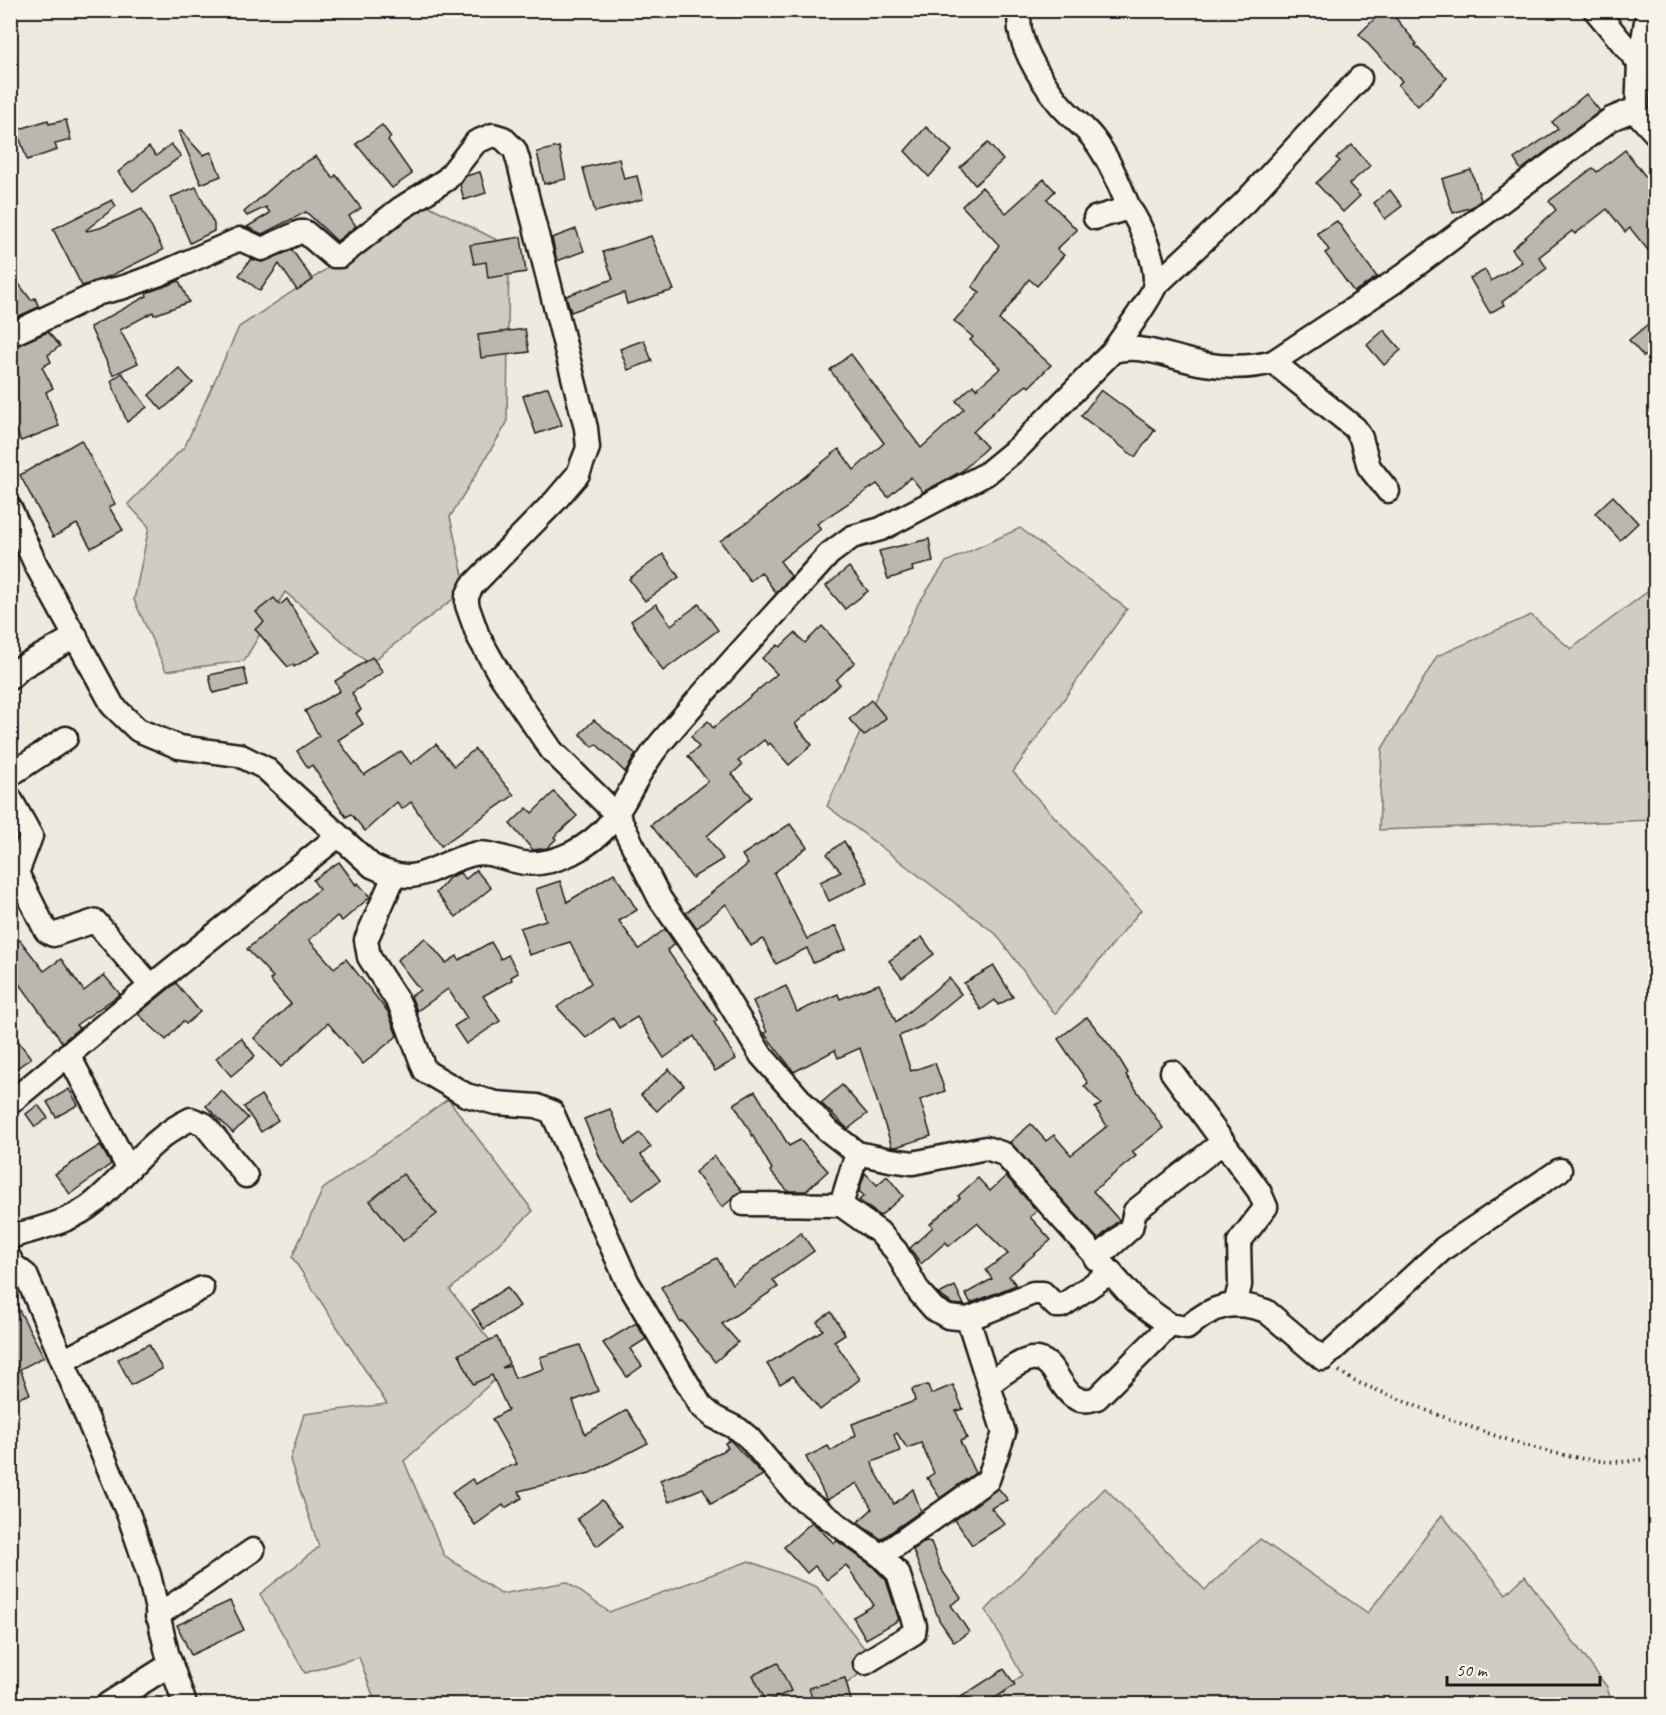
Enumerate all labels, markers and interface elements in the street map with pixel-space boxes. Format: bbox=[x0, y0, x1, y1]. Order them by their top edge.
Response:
scale bar bbox=[1447, 1649, 1600, 1687]
text: 50 m bbox=[1456, 1659, 1489, 1681]

